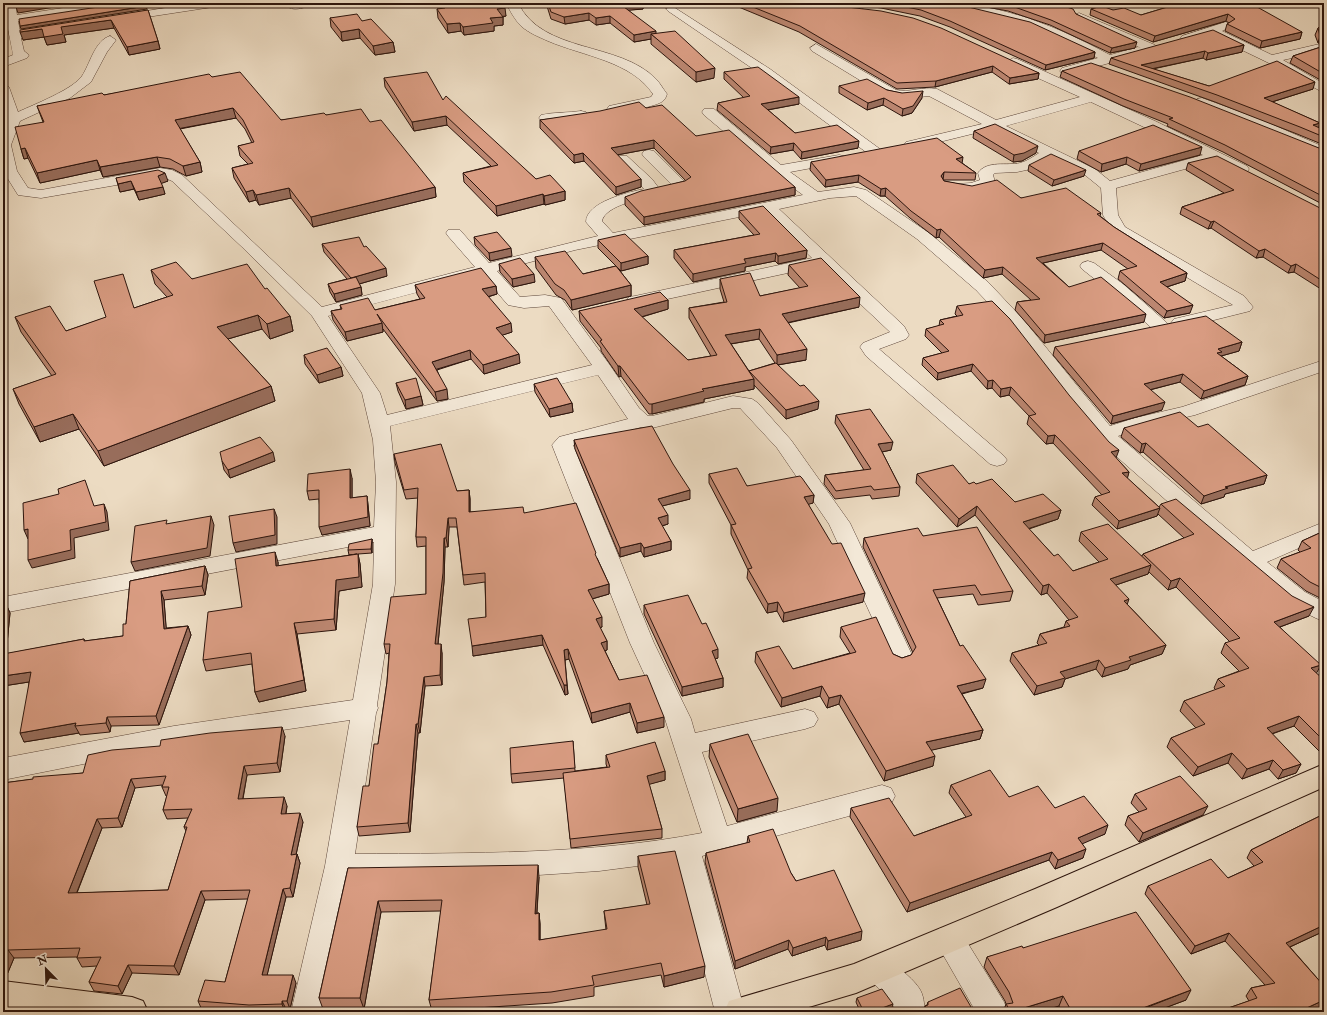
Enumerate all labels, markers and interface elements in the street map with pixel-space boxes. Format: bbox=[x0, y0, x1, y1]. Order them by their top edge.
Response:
north arrow bbox=[26, 949, 66, 989]
text: N bbox=[34, 952, 50, 969]

